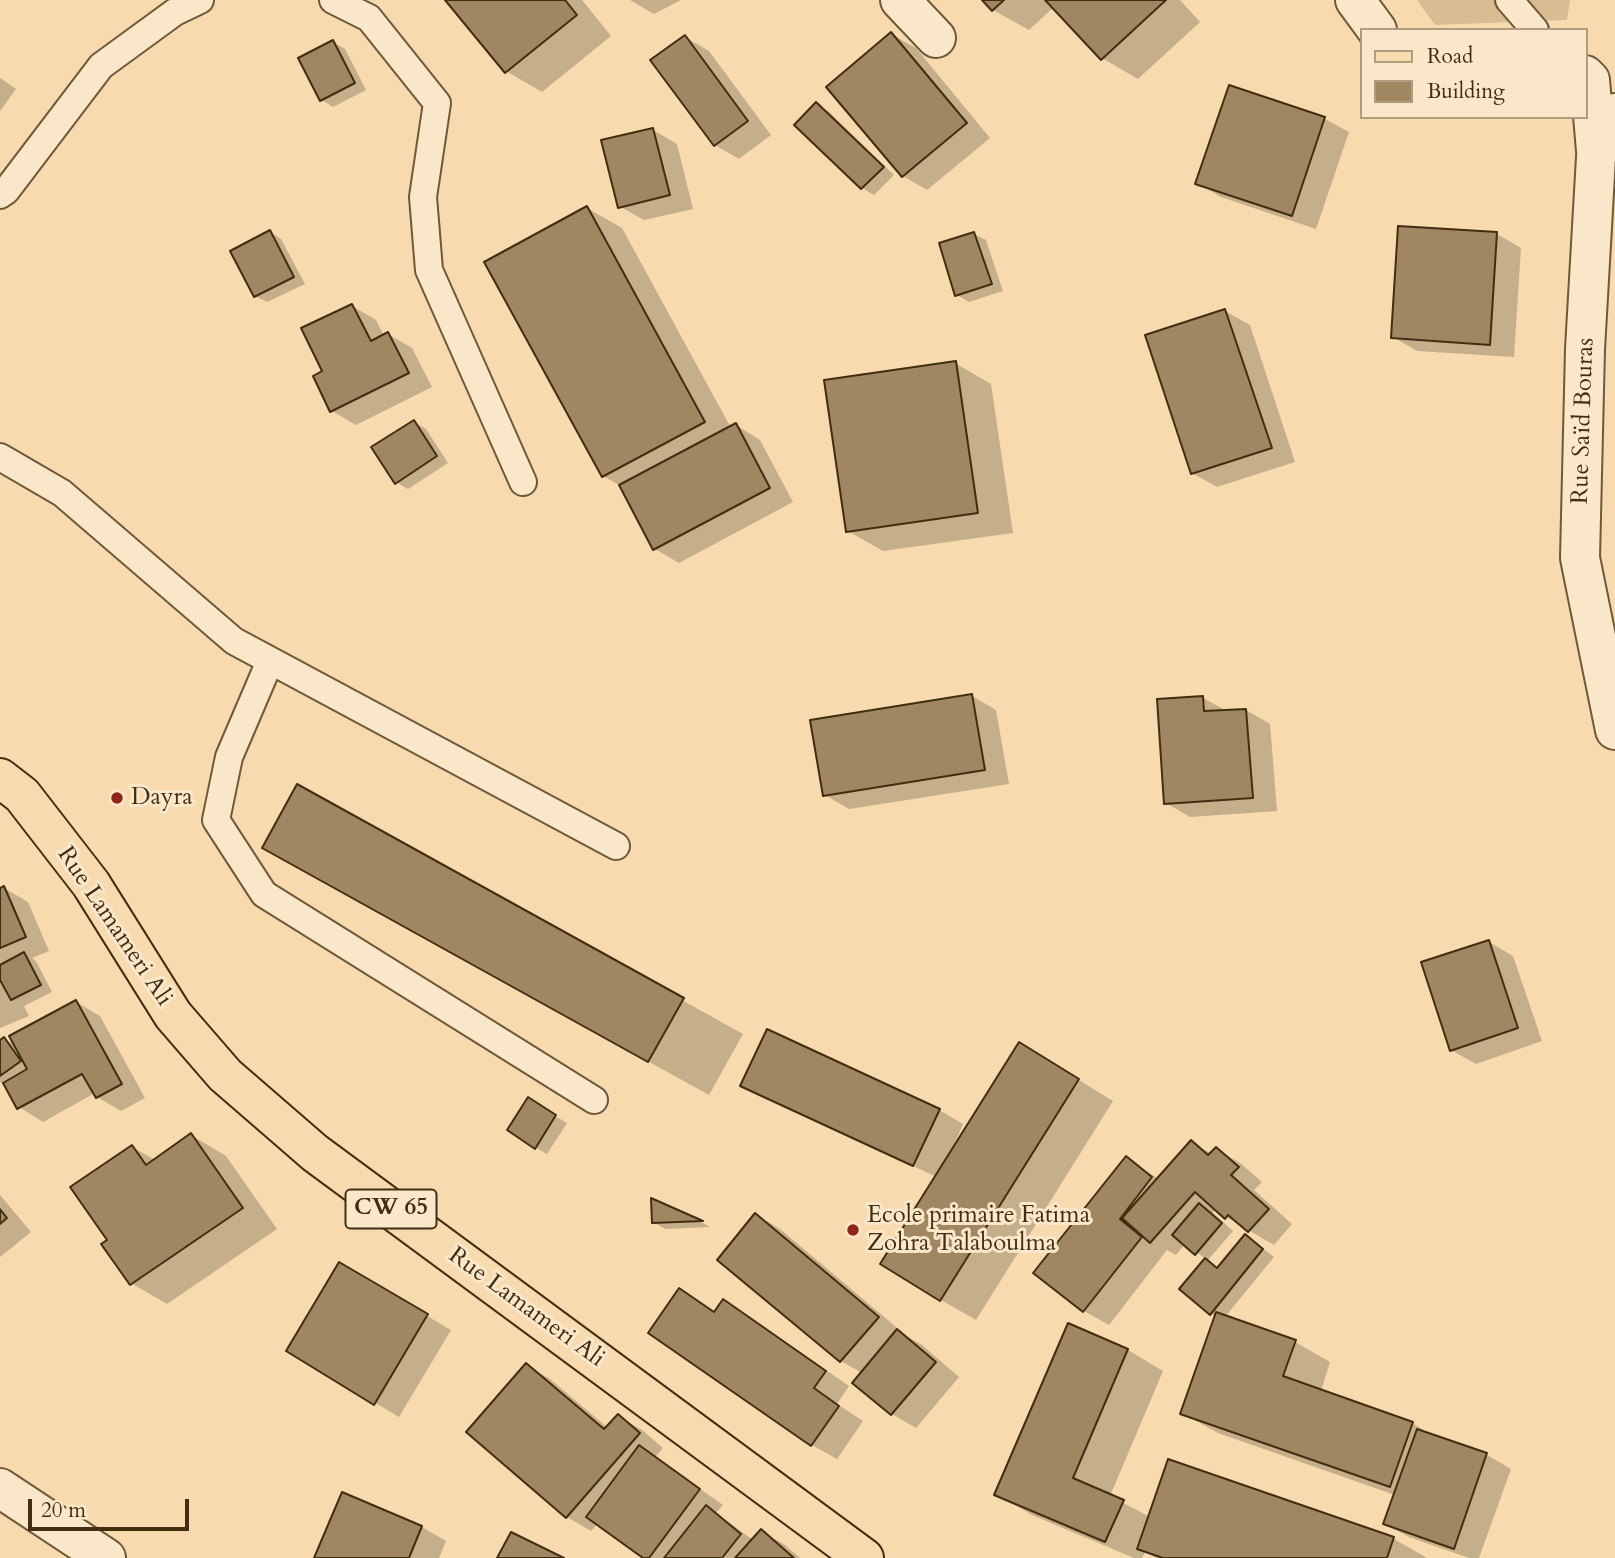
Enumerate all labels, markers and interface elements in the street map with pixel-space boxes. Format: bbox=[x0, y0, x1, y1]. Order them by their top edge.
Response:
legend bbox=[1360, 28, 1587, 119]
text: Road bbox=[1427, 42, 1473, 71]
text: Building bbox=[1427, 77, 1505, 106]
street label: Rue Saïd Bouras bbox=[1567, 337, 1601, 505]
place label: Dayra bbox=[131, 784, 193, 812]
marker: Dayra bbox=[109, 790, 125, 806]
street label: Rue Lamameri Ali bbox=[50, 842, 178, 1012]
road number: CW 65 bbox=[346, 1190, 436, 1228]
place label: Ecole primaire Fatima Zohra Talaboulma bbox=[867, 1202, 1090, 1258]
marker: Ecole primaire Fatima Zohra Talaboulma bbox=[845, 1222, 861, 1238]
street label: Rue Lamameri Ali bbox=[442, 1242, 610, 1374]
scale bar bbox=[32, 1484, 192, 1528]
text: 20 m bbox=[41, 1496, 86, 1525]

